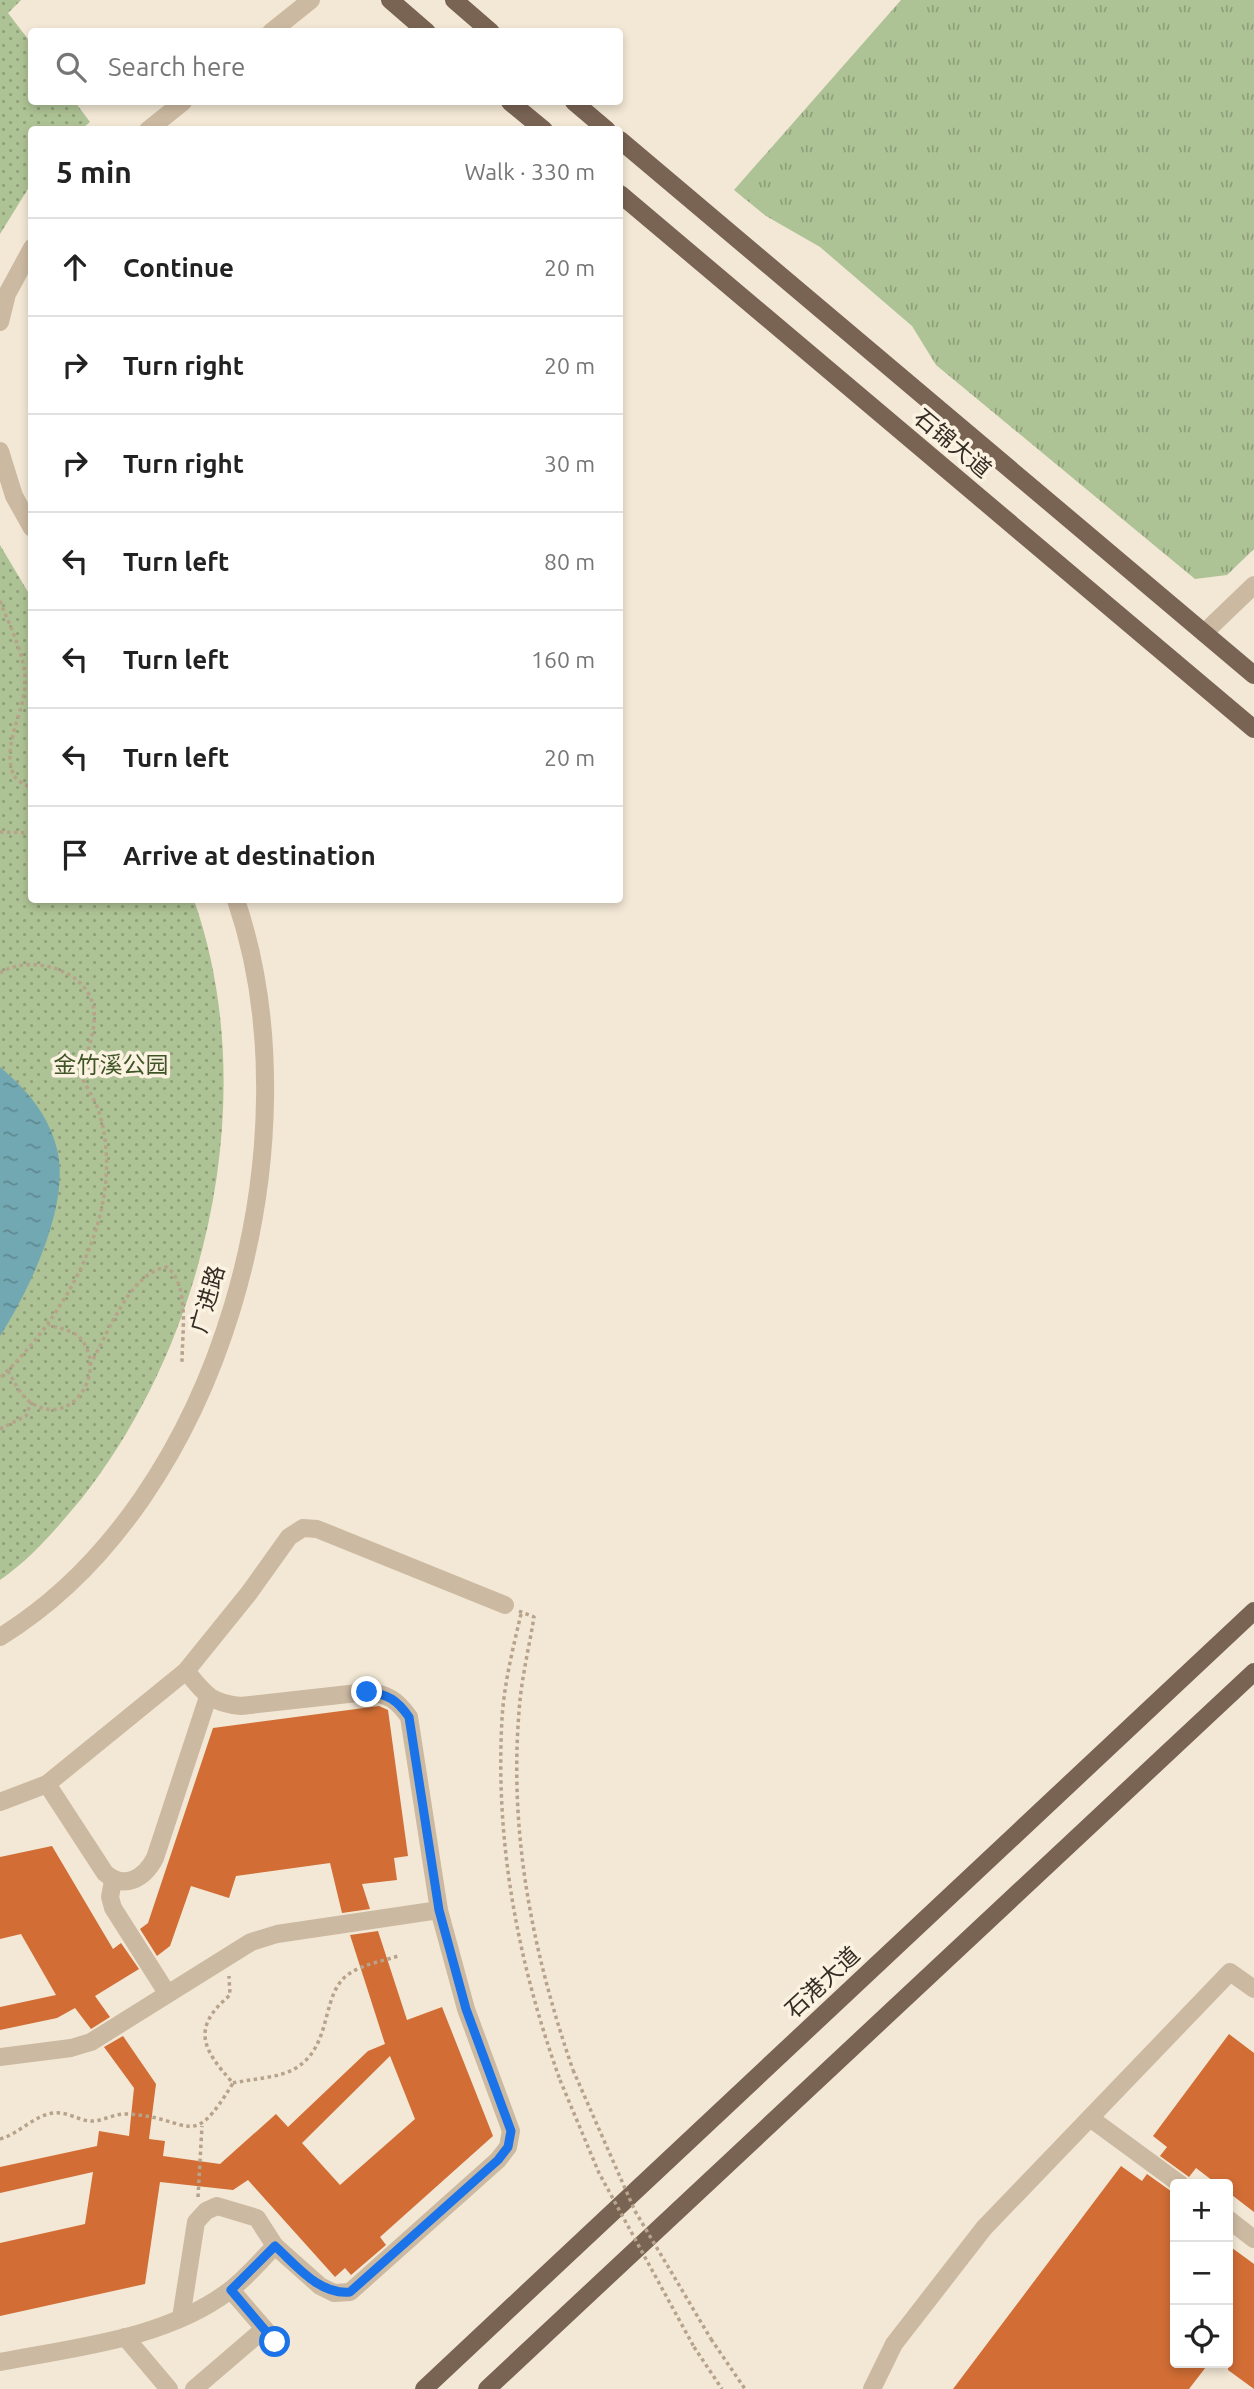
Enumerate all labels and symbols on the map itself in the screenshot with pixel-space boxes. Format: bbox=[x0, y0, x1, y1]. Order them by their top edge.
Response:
street label: 石锦大道 bbox=[910, 404, 996, 482]
park label: 金竹溪公园 bbox=[54, 1052, 169, 1077]
street label: 广进路 bbox=[185, 1262, 229, 1336]
route end bbox=[351, 1676, 382, 1707]
street label: 石港大道 bbox=[780, 1941, 864, 2023]
route start bbox=[259, 2326, 290, 2357]

